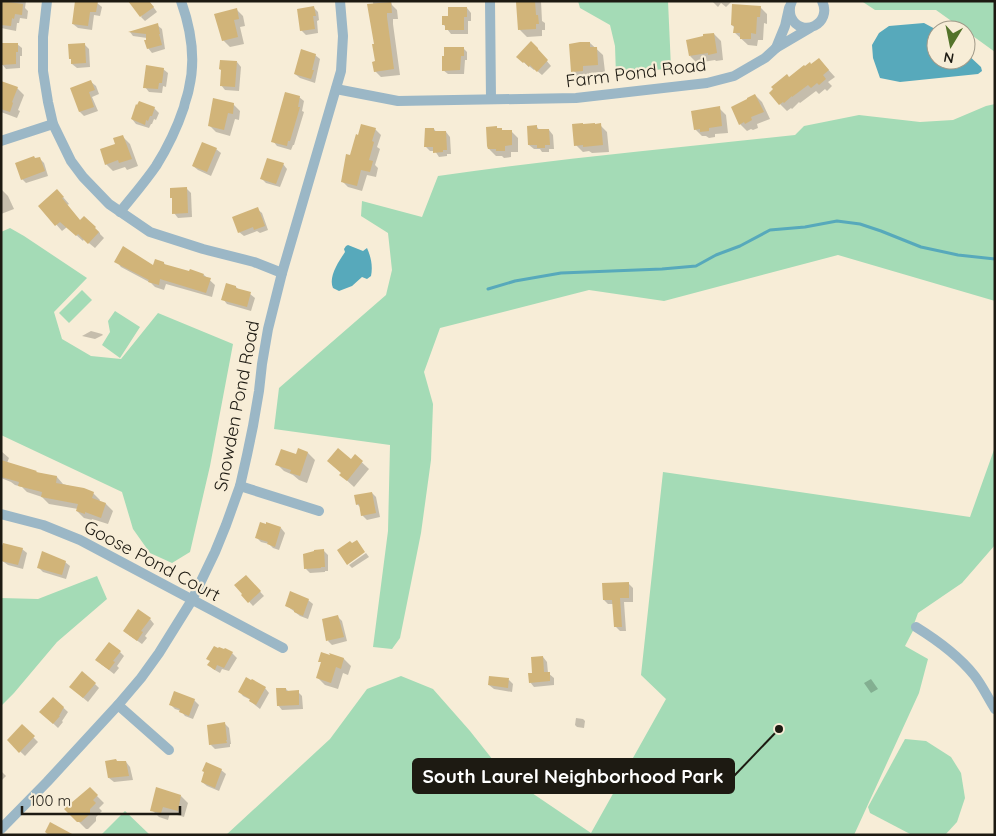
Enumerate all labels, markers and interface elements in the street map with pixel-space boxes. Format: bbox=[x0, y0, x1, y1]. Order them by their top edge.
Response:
north arrow bbox=[926, 20, 976, 70]
text: N bbox=[942, 48, 955, 68]
street label: Farm Pond Road bbox=[564, 52, 707, 93]
street label: Snowden Pond Road bbox=[209, 318, 264, 493]
street label: Goose Pond Court bbox=[80, 515, 224, 606]
callout: South Laurel Neighborhood Park bbox=[413, 759, 734, 793]
text: South Laurel Neighborhood Park bbox=[422, 764, 724, 788]
scale bar bbox=[22, 784, 180, 816]
text: 100 m bbox=[30, 791, 71, 810]

